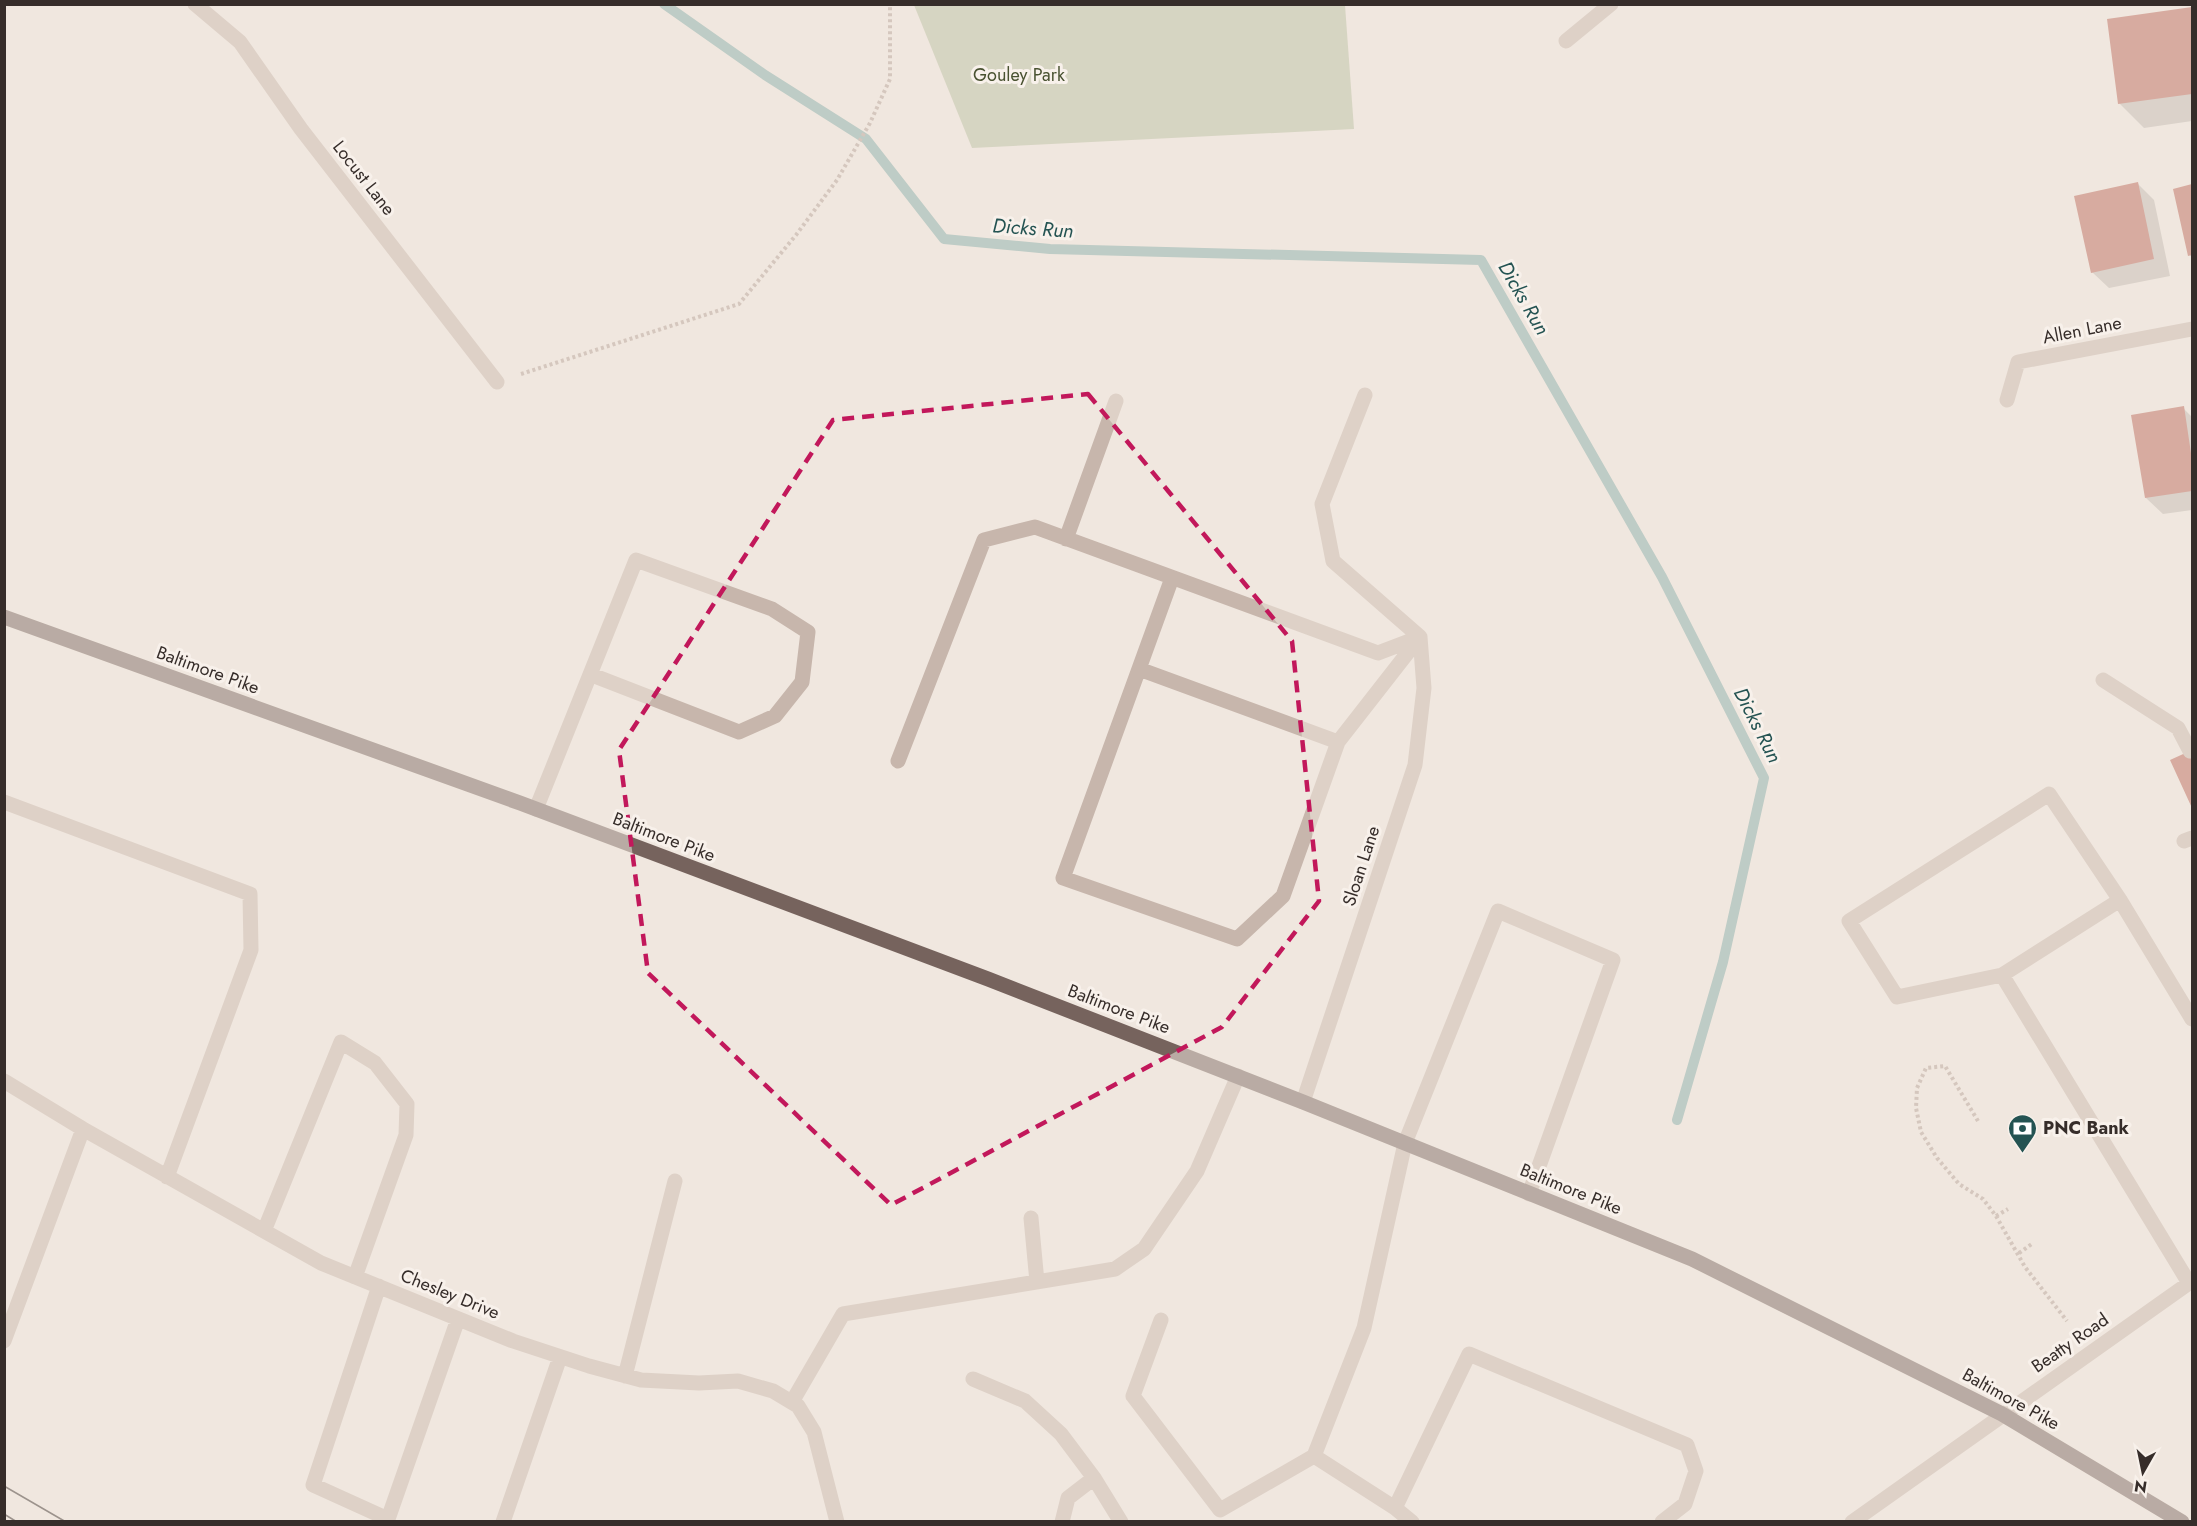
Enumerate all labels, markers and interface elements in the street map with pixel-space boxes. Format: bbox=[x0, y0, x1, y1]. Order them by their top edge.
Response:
park label: Gouley Park bbox=[973, 62, 1065, 88]
street label: Locust Lane bbox=[327, 135, 401, 221]
water label: Dicks Run bbox=[991, 211, 1074, 246]
water label: Dicks Run bbox=[1491, 256, 1556, 341]
street label: Allen Lane bbox=[2040, 310, 2124, 350]
street label: Baltimore Pike bbox=[153, 639, 263, 701]
water label: Dicks Run bbox=[1726, 683, 1789, 768]
street label: Baltimore Pike bbox=[609, 806, 719, 868]
street label: Sloan Lane bbox=[1336, 823, 1386, 909]
street label: Baltimore Pike bbox=[1064, 978, 1174, 1040]
bank icon: PNC Bank bbox=[2006, 1112, 2038, 1154]
place label: PNC Bank bbox=[2043, 1115, 2130, 1141]
street label: Baltimore Pike bbox=[1516, 1157, 1626, 1221]
street label: Chesley Drive bbox=[397, 1262, 503, 1326]
street label: Beatty Road bbox=[2026, 1307, 2114, 1379]
street label: Baltimore Pike bbox=[1958, 1362, 2064, 1436]
north arrow bbox=[2113, 1442, 2173, 1502]
text: N bbox=[2133, 1474, 2149, 1499]

